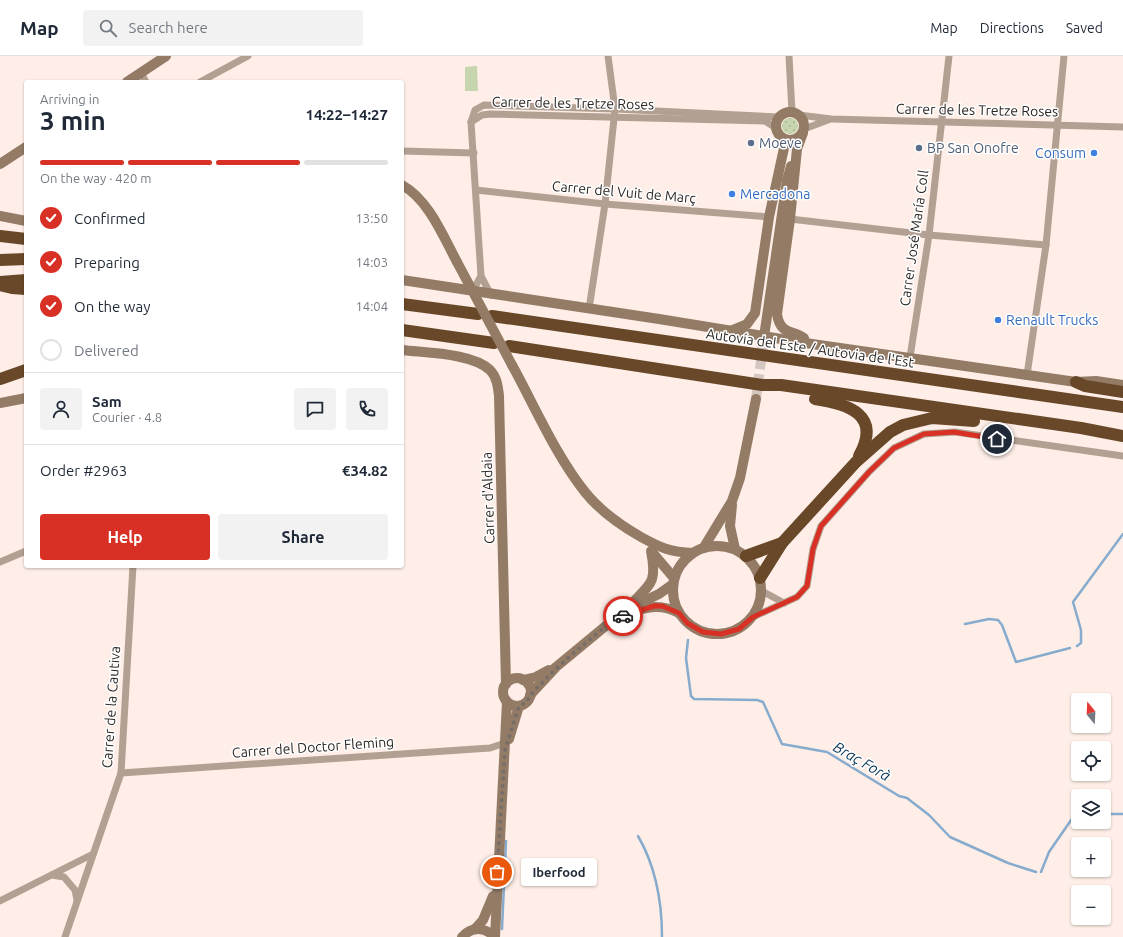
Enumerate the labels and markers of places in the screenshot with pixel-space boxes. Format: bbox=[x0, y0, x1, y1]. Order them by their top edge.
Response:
place label: Moeve bbox=[759, 135, 802, 151]
marker: Moeve bbox=[746, 138, 756, 148]
place label: BP San Onofre bbox=[927, 140, 1019, 156]
marker: BP San Onofre bbox=[914, 143, 924, 153]
place label: Consum bbox=[1035, 145, 1086, 161]
marker: Consum bbox=[1089, 148, 1099, 158]
place label: Mercadona bbox=[740, 186, 810, 202]
marker: Mercadona bbox=[727, 189, 737, 199]
place label: Renault Trucks bbox=[1006, 312, 1098, 328]
marker: Renault Trucks bbox=[993, 315, 1003, 325]
pin bbox=[980, 422, 1014, 456]
pin bbox=[480, 855, 514, 889]
callout: Iberfood bbox=[521, 858, 597, 886]

